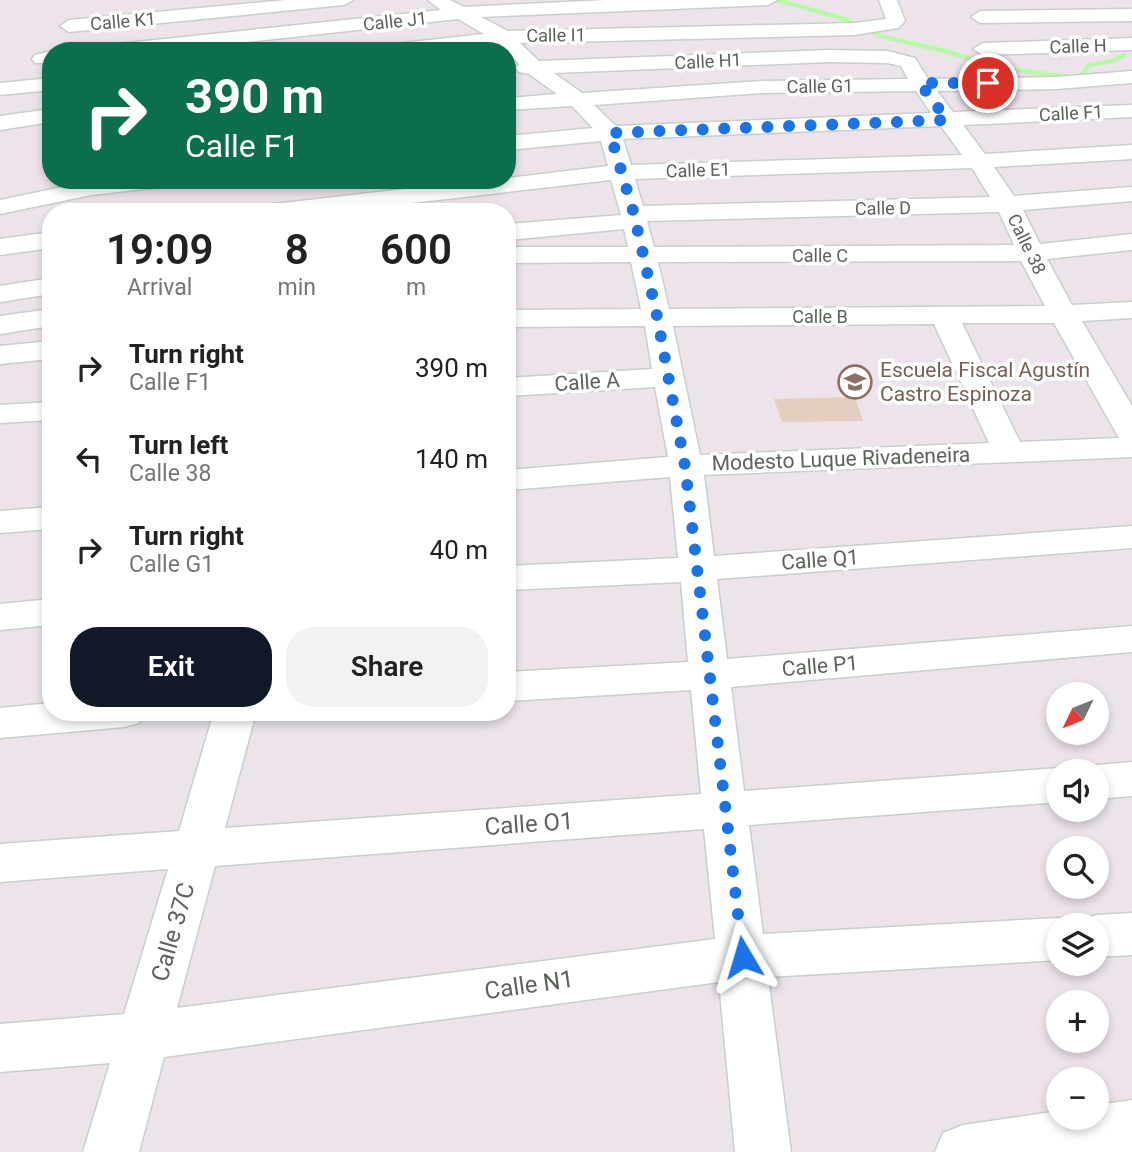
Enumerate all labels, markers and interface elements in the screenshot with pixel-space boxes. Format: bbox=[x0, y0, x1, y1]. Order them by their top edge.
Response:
street label: Calle J1 bbox=[362, 7, 428, 35]
street label: Calle K1 bbox=[89, 8, 157, 34]
street label: Calle I1 bbox=[526, 24, 586, 46]
street label: Calle H bbox=[1049, 35, 1107, 57]
street label: Calle H1 bbox=[674, 49, 742, 73]
pin bbox=[958, 53, 1018, 113]
icon: arrive bbox=[969, 64, 1007, 102]
text: 390 m bbox=[185, 68, 324, 125]
icon: right bbox=[70, 70, 161, 161]
street label: Calle G1 bbox=[786, 75, 854, 97]
street label: Calle F1 bbox=[1038, 101, 1104, 125]
text: Calle F1 bbox=[185, 127, 299, 165]
street label: Calle E1 bbox=[665, 158, 731, 182]
street label: Calle D bbox=[855, 197, 911, 219]
street label: Calle 38 bbox=[1003, 210, 1051, 278]
text: 19:09 bbox=[106, 225, 213, 274]
text: 8 bbox=[285, 225, 309, 274]
text: 600 bbox=[380, 225, 452, 274]
street label: Calle C bbox=[792, 245, 848, 266]
text: Arrival bbox=[127, 274, 192, 301]
text: min bbox=[277, 274, 316, 301]
text: m bbox=[406, 274, 426, 301]
street label: Calle B bbox=[792, 306, 848, 327]
text: Turn right bbox=[129, 339, 244, 369]
icon: right bbox=[70, 349, 108, 387]
text: 390 m bbox=[415, 353, 488, 383]
place label: Escuela Fiscal Agustín Castro Espinoza bbox=[880, 358, 1090, 406]
school or university icon: Escuela Fiscal Agustín Castro Espinoza bbox=[836, 363, 874, 401]
street label: Calle A bbox=[554, 368, 621, 396]
text: Calle F1 bbox=[129, 369, 211, 396]
text: Turn left bbox=[129, 430, 228, 460]
icon: left bbox=[70, 440, 108, 478]
street label: Modesto Luque Rivadeneira bbox=[711, 442, 971, 476]
text: 140 m bbox=[415, 444, 488, 474]
text: Calle 38 bbox=[129, 460, 211, 487]
text: Turn right bbox=[129, 521, 244, 551]
icon: right bbox=[70, 531, 108, 569]
text: 40 m bbox=[430, 535, 488, 565]
street label: Calle Q1 bbox=[780, 545, 860, 575]
text: Calle G1 bbox=[129, 551, 214, 578]
button: Exit bbox=[70, 627, 272, 707]
button: Share bbox=[286, 627, 488, 707]
street label: Calle P1 bbox=[781, 651, 859, 681]
north arrow bbox=[1046, 682, 1110, 746]
map controls bbox=[1046, 682, 1109, 1130]
button: sound bbox=[1046, 759, 1109, 822]
street label: Calle O1 bbox=[484, 807, 574, 841]
button: search bbox=[1046, 836, 1109, 899]
street label: Calle 37C bbox=[146, 879, 200, 985]
button: layers bbox=[1046, 913, 1109, 976]
position arrow bbox=[706, 920, 780, 994]
street label: Calle N1 bbox=[483, 965, 575, 1005]
button: + bbox=[1046, 990, 1109, 1053]
button: − bbox=[1046, 1067, 1109, 1130]

